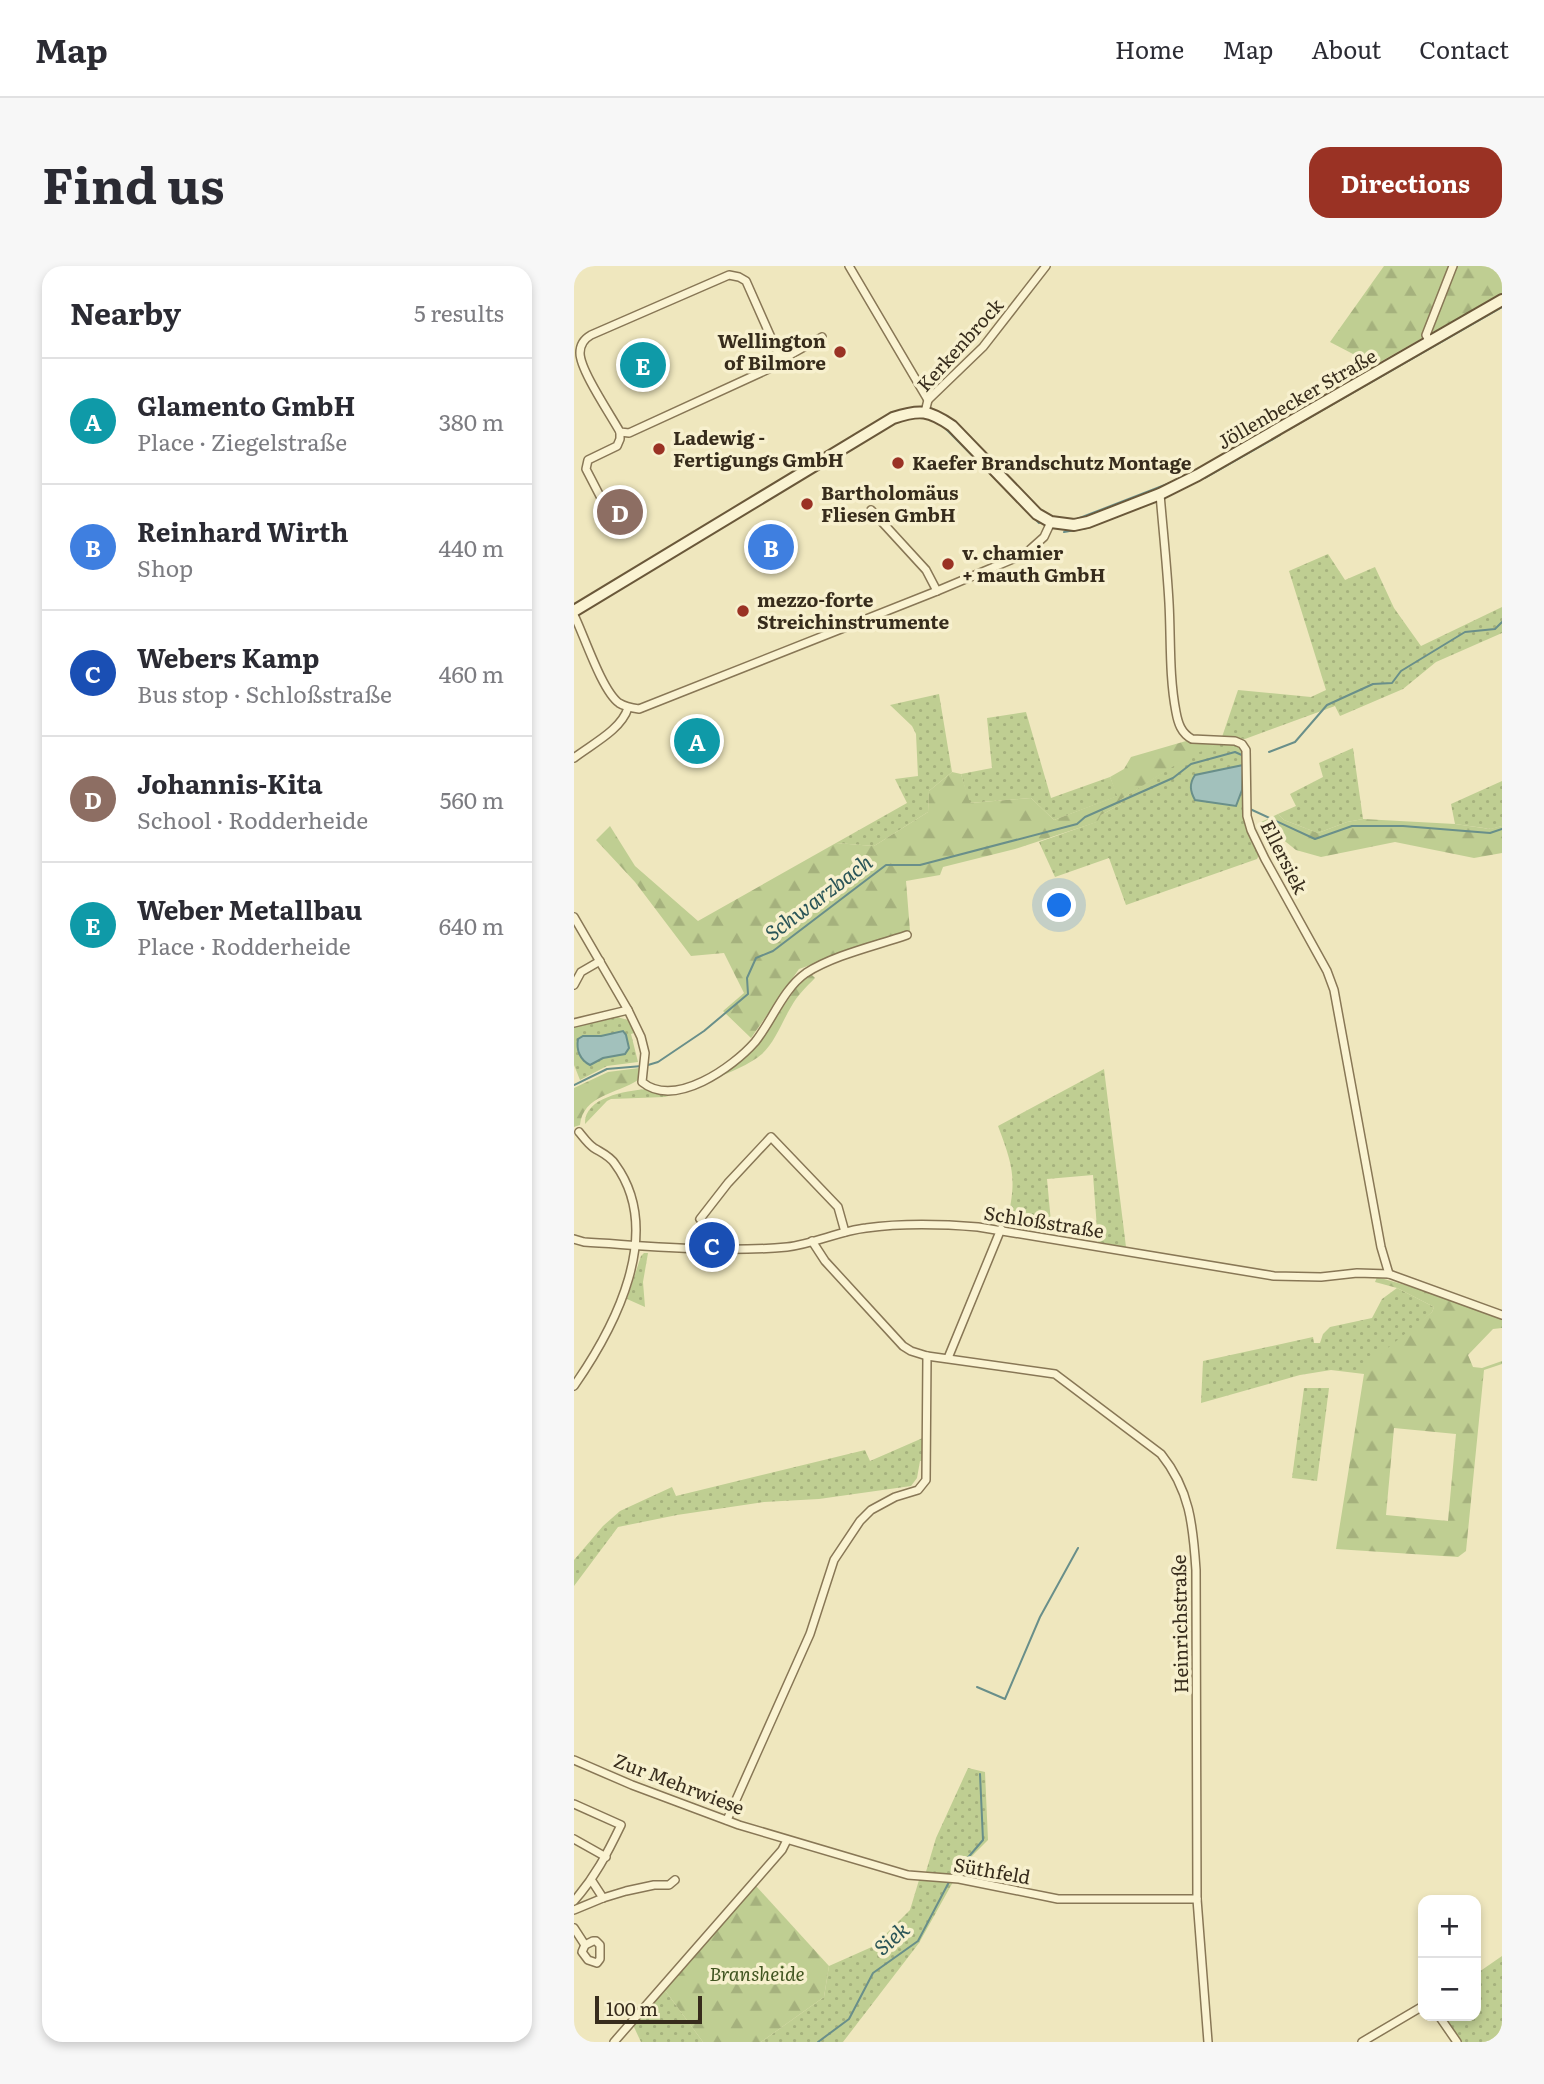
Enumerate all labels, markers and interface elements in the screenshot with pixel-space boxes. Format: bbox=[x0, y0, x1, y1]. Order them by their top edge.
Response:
text: Map bbox=[35, 24, 108, 73]
text: Home bbox=[1115, 31, 1184, 66]
text: Map bbox=[1222, 31, 1273, 66]
text: About bbox=[1311, 31, 1381, 66]
text: Contact bbox=[1419, 31, 1509, 66]
text: Find us bbox=[42, 146, 225, 219]
button: Directions bbox=[1309, 147, 1502, 218]
text: Nearby bbox=[70, 290, 181, 334]
street label: Kerkenbrock bbox=[910, 291, 1009, 397]
text: 5 results bbox=[414, 295, 504, 329]
place label: Wellington of Bilmore bbox=[717, 326, 826, 376]
pin: E bbox=[620, 339, 666, 391]
street label: Jöllenbecker Straße bbox=[1212, 341, 1382, 455]
marker: Wellington of Bilmore bbox=[832, 344, 848, 360]
text: Glamento GmbH bbox=[137, 385, 355, 424]
text: A bbox=[84, 404, 102, 438]
text: 380 m bbox=[439, 404, 504, 438]
place label: Ladewig - Fertigungs GmbH bbox=[673, 423, 844, 473]
text: Place · Ziegelstraße bbox=[137, 424, 347, 458]
marker: Ladewig - Fertigungs GmbH bbox=[651, 441, 667, 457]
place label: Kaefer Brandschutz Montage bbox=[912, 448, 1192, 476]
marker: Kaefer Brandschutz Montage bbox=[890, 455, 906, 471]
place label: Bartholomäus Fliesen GmbH bbox=[821, 478, 959, 528]
pin: D bbox=[597, 486, 643, 538]
marker: Bartholomäus Fliesen GmbH bbox=[799, 496, 815, 512]
text: Reinhard Wirth bbox=[137, 511, 348, 550]
pin: B bbox=[748, 521, 794, 573]
text: B bbox=[85, 530, 101, 564]
text: 440 m bbox=[438, 530, 504, 564]
place label: v. chamier + mauth GmbH bbox=[962, 538, 1105, 588]
text: Shop bbox=[137, 550, 193, 584]
marker: v. chamier + mauth GmbH bbox=[940, 556, 956, 572]
place label: mezzo-forte Streichinstrumente bbox=[757, 585, 949, 635]
marker: mezzo-forte Streichinstrumente bbox=[735, 603, 751, 619]
text: Webers Kamp bbox=[137, 637, 319, 676]
text: C bbox=[85, 656, 101, 690]
text: 460 m bbox=[439, 656, 504, 690]
text: Bus stop · Schloßstraße bbox=[137, 676, 392, 710]
pin: A bbox=[674, 715, 720, 767]
text: Johannis-Kita bbox=[137, 763, 323, 802]
text: D bbox=[84, 782, 102, 816]
text: 560 m bbox=[440, 782, 504, 816]
text: School · Rodderheide bbox=[137, 802, 368, 836]
street label: Ellersiek bbox=[1254, 815, 1316, 899]
water label: Schwarzbach bbox=[757, 845, 878, 947]
your location bbox=[1042, 888, 1076, 922]
text: Weber Metallbau bbox=[137, 889, 362, 928]
text: E bbox=[85, 908, 101, 942]
text: 640 m bbox=[439, 908, 504, 942]
text: Place · Rodderheide bbox=[137, 928, 351, 962]
street label: Schloßstraße bbox=[982, 1198, 1106, 1244]
pin: C bbox=[689, 1219, 735, 1271]
street label: Heinrichstraße bbox=[1164, 1554, 1194, 1694]
street label: Zur Mehrwiese bbox=[610, 1745, 749, 1821]
street label: Süthfeld bbox=[952, 1850, 1033, 1891]
map controls bbox=[1418, 1895, 1481, 2021]
button: + bbox=[1418, 1895, 1481, 1958]
water label: Siek bbox=[866, 1913, 915, 1961]
button: − bbox=[1418, 1958, 1481, 2021]
park label: Bransheide bbox=[709, 1959, 805, 1987]
scale bar bbox=[595, 1993, 702, 2025]
text: 100 m bbox=[606, 1994, 658, 2022]

